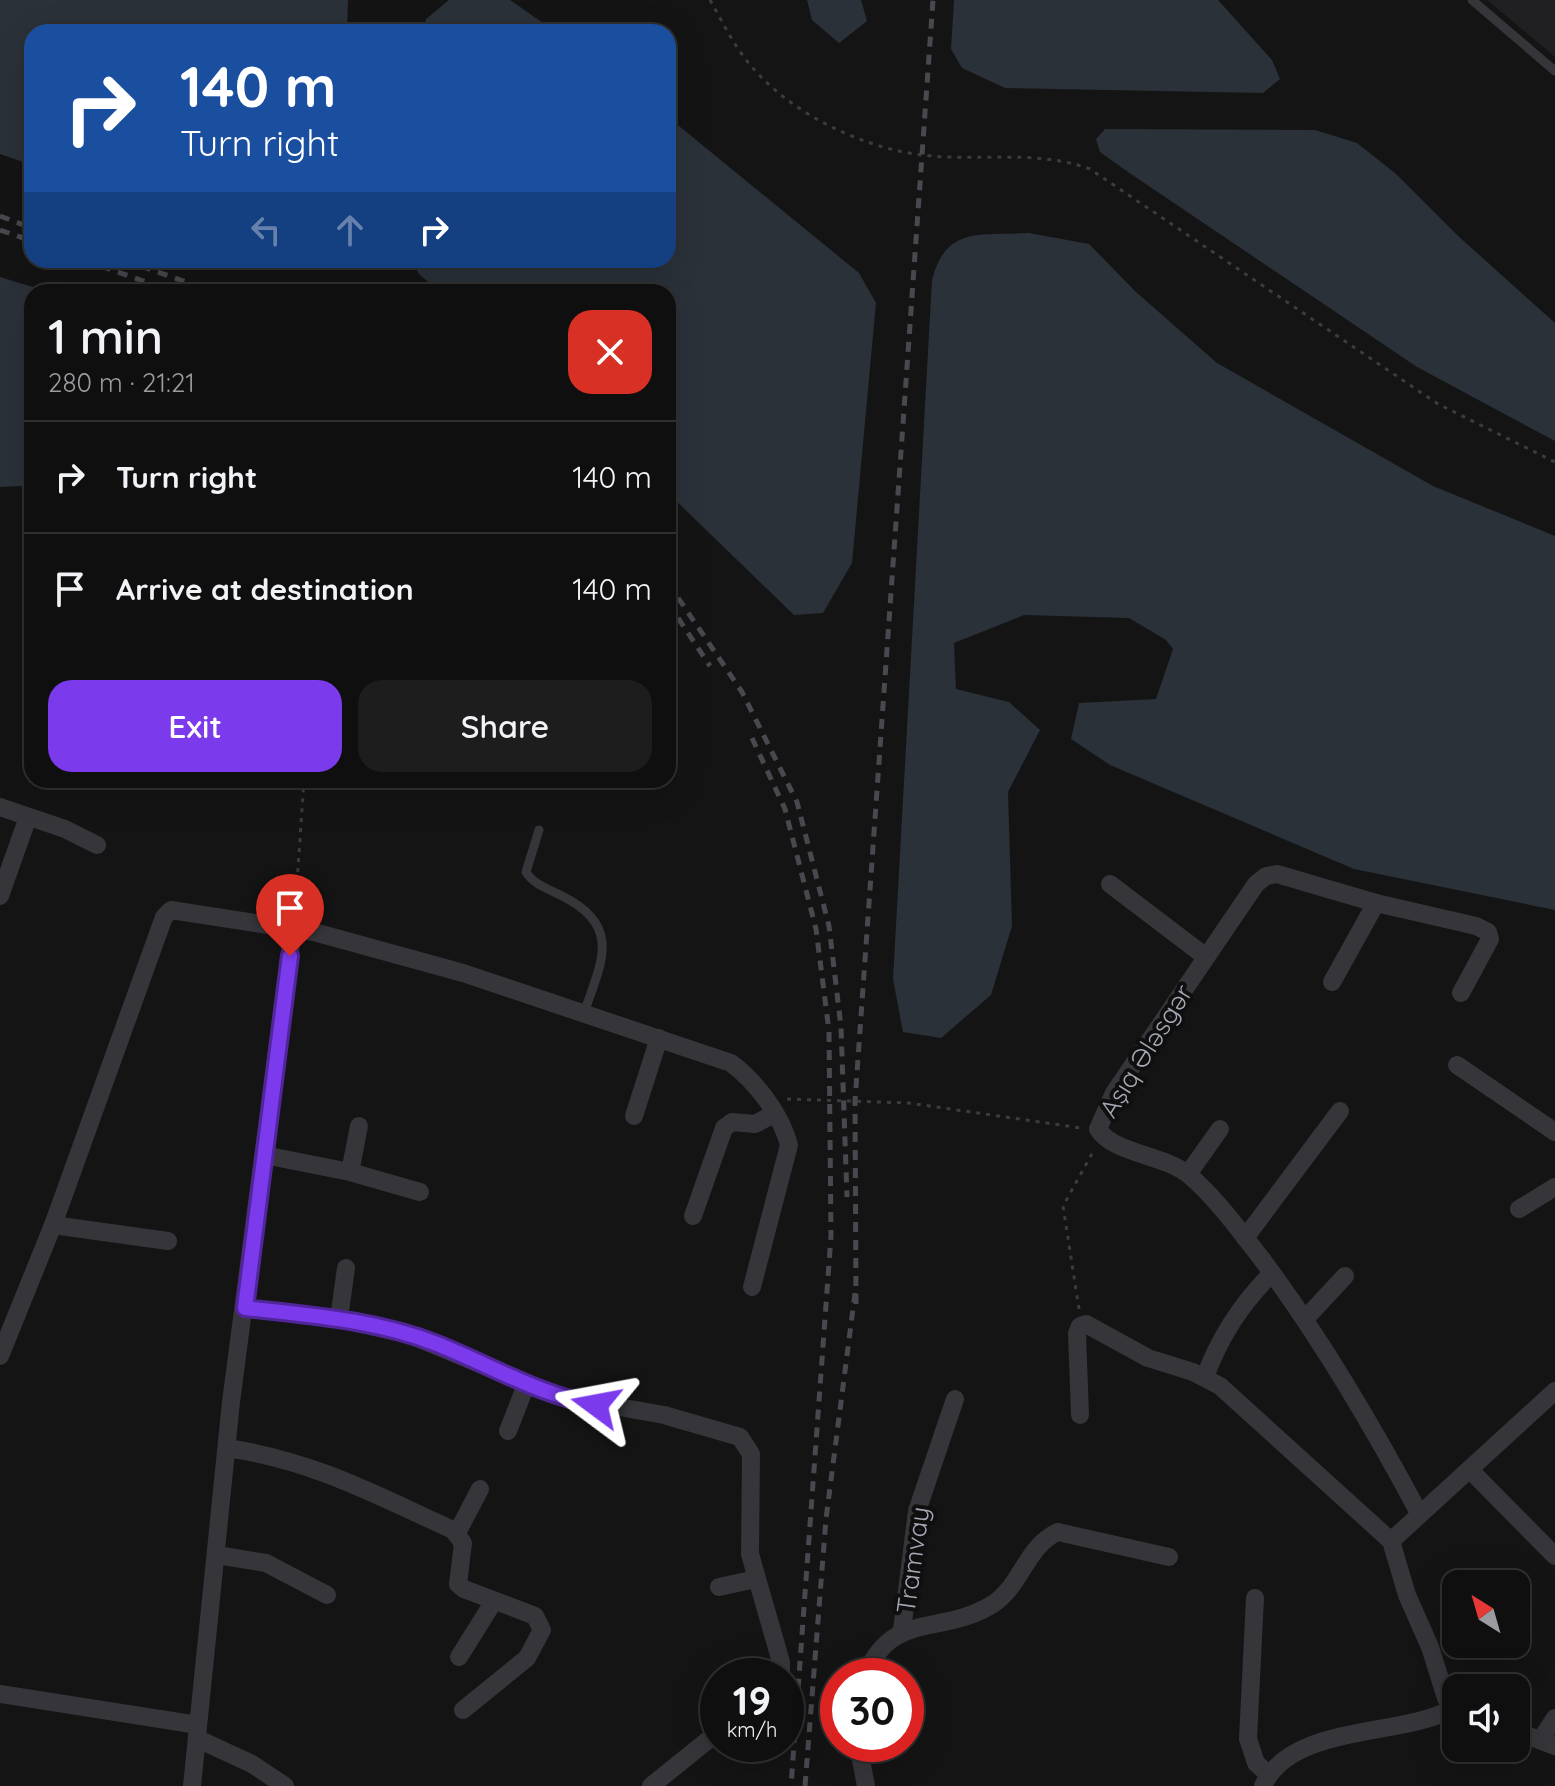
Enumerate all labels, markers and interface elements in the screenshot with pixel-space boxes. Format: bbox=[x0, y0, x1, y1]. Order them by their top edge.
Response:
text: 140 m bbox=[180, 51, 336, 121]
icon: right bbox=[48, 56, 152, 160]
text: Turn right bbox=[180, 120, 339, 165]
icon: left bbox=[244, 208, 288, 252]
icon: ahead bbox=[328, 208, 372, 252]
icon: right bbox=[412, 208, 456, 252]
text: 1 min bbox=[48, 306, 163, 366]
button: close bbox=[568, 310, 652, 394]
text: 280 m · 21:21 bbox=[48, 366, 195, 399]
icon: right bbox=[48, 455, 92, 499]
text: Turn right bbox=[116, 458, 257, 496]
text: 140 m bbox=[572, 458, 652, 496]
icon: arrive bbox=[48, 567, 92, 611]
text: Arrive at destination bbox=[116, 570, 414, 608]
text: 140 m bbox=[572, 570, 652, 608]
button: Exit bbox=[48, 680, 342, 772]
button: Share bbox=[358, 680, 652, 772]
pin bbox=[256, 874, 324, 956]
icon: arrive bbox=[268, 886, 312, 930]
street label: Aşıq Ələsgər bbox=[1092, 978, 1200, 1123]
position arrow bbox=[554, 1363, 638, 1447]
street label: Tramvay bbox=[889, 1504, 936, 1615]
north arrow bbox=[1442, 1570, 1530, 1658]
map controls bbox=[1442, 1570, 1530, 1762]
speed limit sign: 30 bbox=[820, 1658, 924, 1762]
button: sound bbox=[1442, 1674, 1530, 1762]
text: 19 bbox=[733, 1675, 771, 1725]
text: km/h bbox=[727, 1717, 777, 1742]

